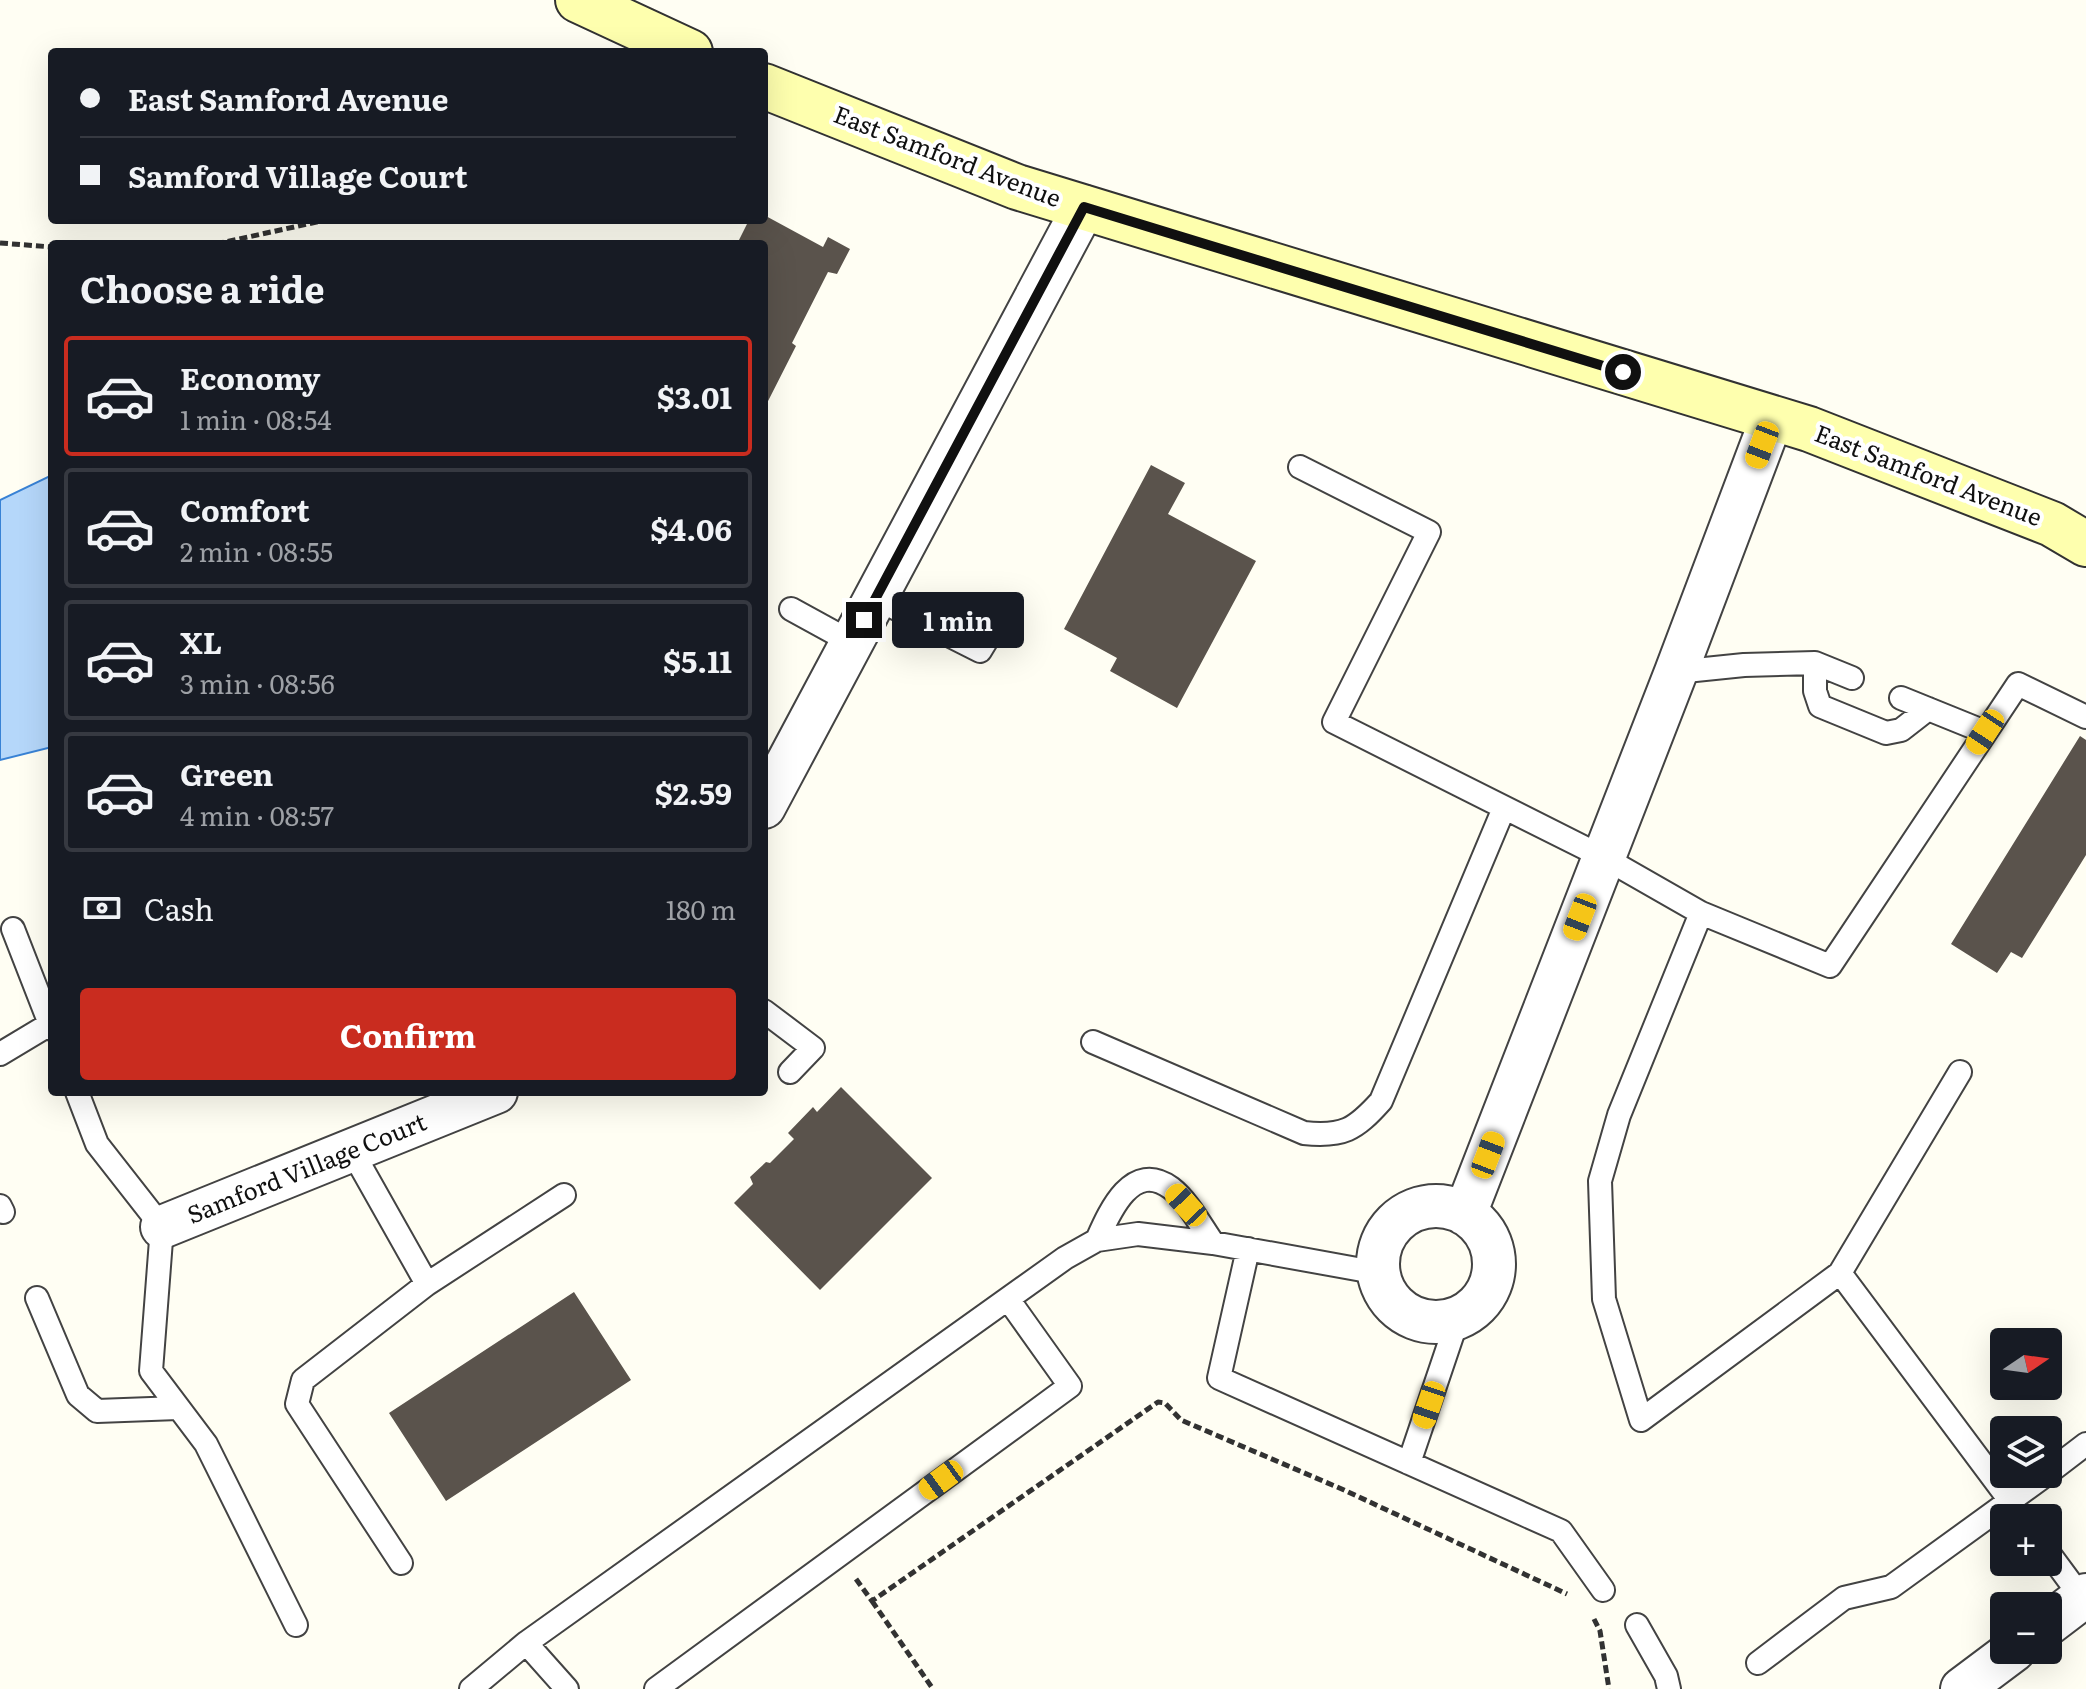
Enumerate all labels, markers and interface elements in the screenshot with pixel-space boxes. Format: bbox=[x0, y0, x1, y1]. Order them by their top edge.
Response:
text: East Samford Avenue bbox=[128, 76, 449, 120]
street label: East Samford Avenue bbox=[829, 95, 1067, 214]
text: Samford Village Court bbox=[128, 153, 468, 197]
text: Choose a ride bbox=[80, 261, 325, 314]
route start bbox=[1605, 354, 1641, 390]
text: Economy bbox=[180, 355, 320, 399]
icon: car bbox=[84, 360, 156, 432]
text: $3.01 bbox=[657, 374, 732, 418]
text: 1 min · 08:54 bbox=[180, 399, 331, 438]
street label: East Samford Avenue bbox=[1810, 414, 2048, 533]
car bbox=[1742, 418, 1782, 472]
text: Comfort bbox=[180, 487, 310, 531]
icon: car bbox=[84, 492, 156, 564]
text: $4.06 bbox=[650, 506, 732, 550]
text: 2 min · 08:55 bbox=[180, 531, 333, 570]
callout: 1 min bbox=[892, 592, 1024, 648]
text: 1 min bbox=[923, 600, 993, 639]
route end bbox=[846, 602, 882, 638]
text: XL bbox=[180, 619, 222, 663]
icon: car bbox=[84, 624, 156, 696]
text: $5.11 bbox=[663, 638, 732, 682]
text: 3 min · 08:56 bbox=[180, 663, 335, 702]
car bbox=[1962, 705, 2008, 759]
text: Green bbox=[180, 751, 273, 795]
icon: car bbox=[84, 756, 156, 828]
text: $2.59 bbox=[655, 770, 732, 814]
text: 4 min · 08:57 bbox=[180, 795, 334, 834]
icon: cash bbox=[80, 886, 124, 930]
text: Cash bbox=[144, 886, 214, 930]
text: 180 m bbox=[666, 889, 736, 928]
car bbox=[1560, 890, 1600, 944]
button: Confirm bbox=[80, 988, 736, 1080]
street label: Samford Village Court bbox=[181, 1103, 431, 1231]
car bbox=[1468, 1128, 1508, 1182]
car bbox=[1161, 1179, 1211, 1231]
north arrow bbox=[1990, 1328, 2062, 1400]
map controls bbox=[1990, 1328, 2062, 1664]
car bbox=[1410, 1378, 1448, 1432]
button: layers bbox=[1990, 1416, 2062, 1488]
car bbox=[915, 1456, 967, 1504]
button: + bbox=[1990, 1504, 2062, 1576]
button: − bbox=[1990, 1592, 2062, 1664]

